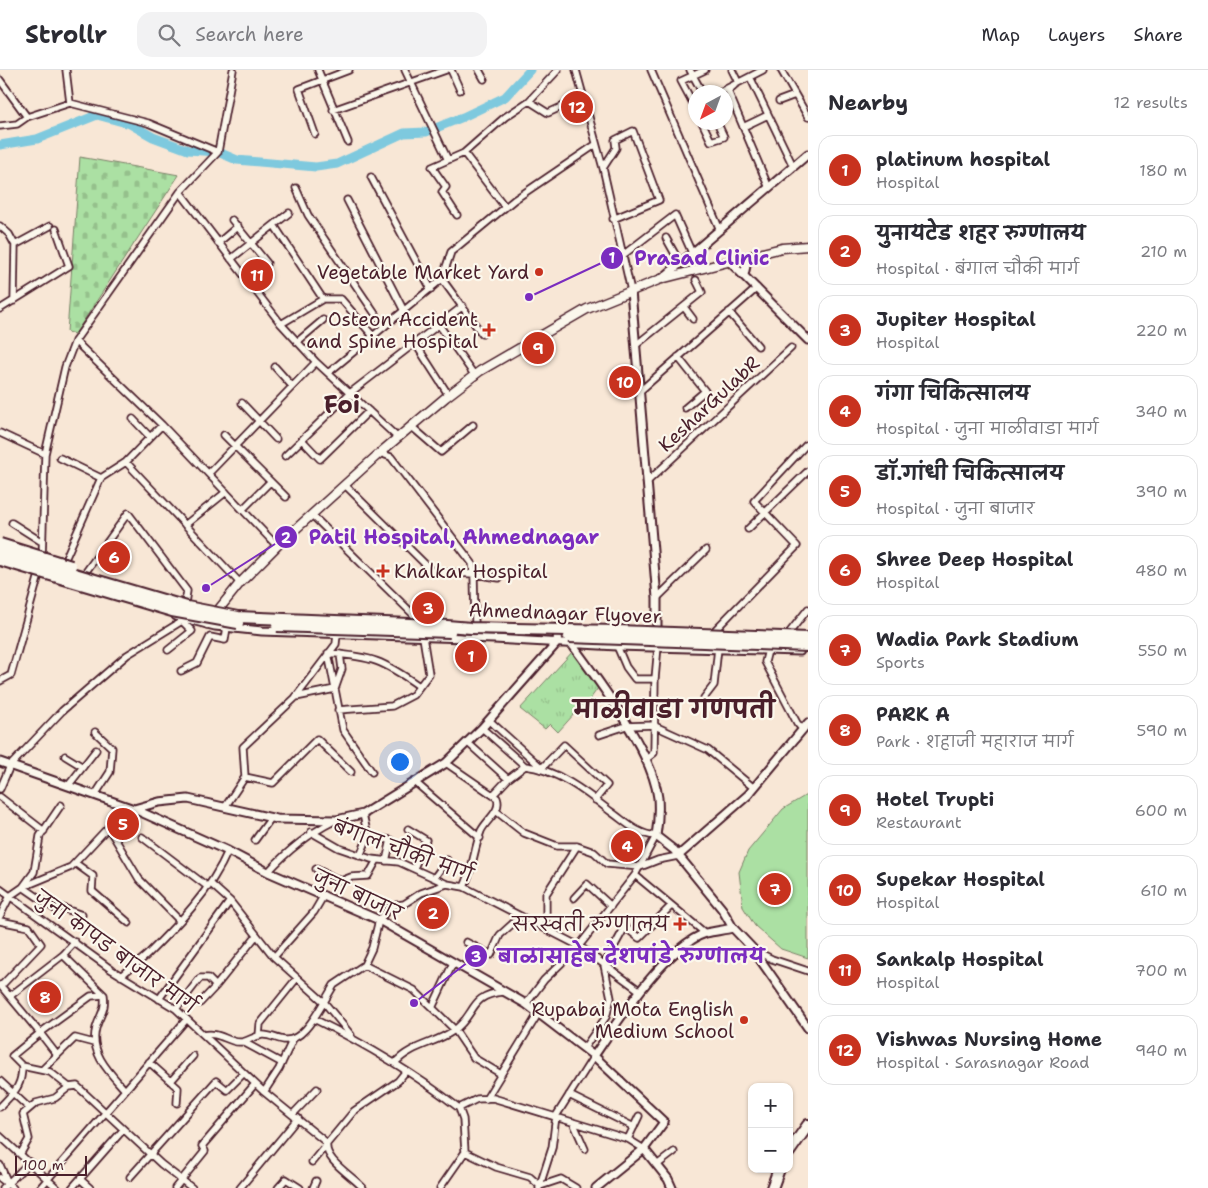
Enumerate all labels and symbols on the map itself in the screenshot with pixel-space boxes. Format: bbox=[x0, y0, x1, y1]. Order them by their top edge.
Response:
north arrow bbox=[688, 85, 733, 130]
pin: 12 bbox=[561, 88, 593, 126]
callout: Prasad Clinic bbox=[600, 240, 780, 275]
text: Prasad Clinic bbox=[634, 245, 770, 271]
text: 1 bbox=[609, 248, 616, 268]
pin: 11 bbox=[241, 256, 273, 294]
place label: Vegetable Market Yard bbox=[317, 260, 529, 285]
marker: Vegetable Market Yard bbox=[533, 266, 545, 278]
place label: Osteon Accident and Spine Hospital bbox=[306, 307, 478, 354]
marker: Osteon Accident and Spine Hospital bbox=[482, 323, 496, 337]
pin: 9 bbox=[522, 329, 554, 367]
street label: KesharGulabR bbox=[653, 351, 765, 457]
pin: 10 bbox=[609, 363, 641, 401]
district label: Foi bbox=[324, 389, 360, 421]
callout: Patil Hospital, Ahmednagar bbox=[274, 520, 609, 555]
text: Patil Hospital, Ahmednagar bbox=[309, 524, 599, 550]
text: 2 bbox=[281, 528, 292, 548]
pin: 6 bbox=[98, 538, 130, 576]
place label: Khalkar Hospital bbox=[394, 559, 548, 584]
marker: Khalkar Hospital bbox=[376, 564, 390, 578]
pin: 3 bbox=[412, 589, 444, 627]
street label: Ahmednagar Flyover bbox=[468, 597, 662, 629]
pin: 1 bbox=[455, 637, 487, 675]
district label: माळीवाडा गणपती bbox=[571, 690, 777, 726]
your location bbox=[387, 749, 413, 775]
pin: 5 bbox=[107, 805, 139, 843]
street label: बंगाल चौकी मार्ग bbox=[329, 809, 480, 889]
pin: 4 bbox=[611, 827, 643, 865]
street label: जुना बाजार bbox=[308, 863, 408, 929]
pin: 7 bbox=[759, 870, 791, 908]
street label: जुना कापड बाजार मार्ग bbox=[28, 882, 205, 1022]
pin: 2 bbox=[417, 894, 449, 932]
place label: सरस्वती रुग्णालय bbox=[511, 909, 671, 937]
marker: सरस्वती रुग्णालय bbox=[673, 917, 687, 931]
callout: बाळासाहेब देशपांडे रुग्णालय bbox=[463, 939, 775, 974]
text: बाळासाहेब देशपांडे रुग्णालय bbox=[496, 940, 766, 969]
text: 3 bbox=[471, 947, 481, 967]
pin: 8 bbox=[29, 978, 61, 1016]
place label: Rupabai Mota English Medium School bbox=[531, 997, 734, 1044]
marker: Rupabai Mota English Medium School bbox=[738, 1014, 750, 1026]
scale bar bbox=[15, 1153, 88, 1176]

